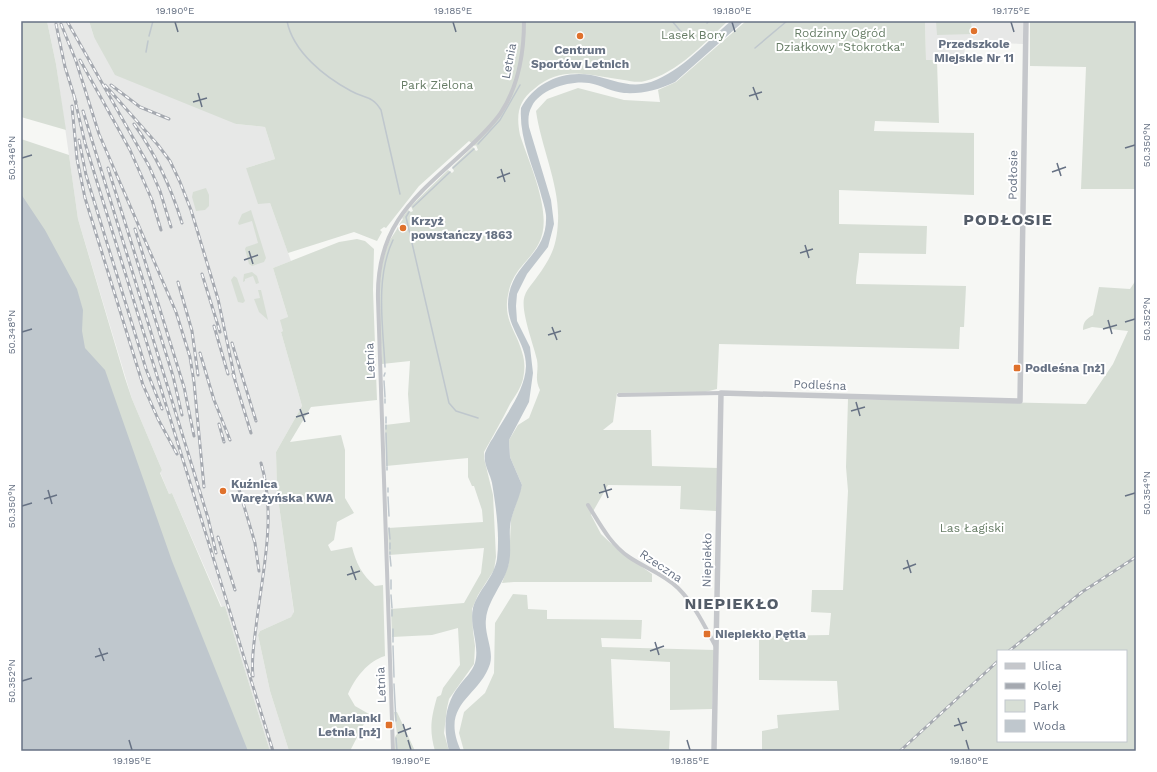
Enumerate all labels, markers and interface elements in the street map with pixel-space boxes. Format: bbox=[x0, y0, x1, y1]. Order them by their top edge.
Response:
text: 19.190°E bbox=[156, 5, 194, 16]
text: 19.185°E bbox=[434, 5, 472, 16]
text: 19.180°E bbox=[713, 5, 751, 16]
text: 19.175°E bbox=[992, 5, 1030, 16]
park label: Rodzinny Ogród Działkowy "Stokrotka" bbox=[775, 26, 905, 54]
marker: Przedszkole Miejskie Nr 11 bbox=[969, 26, 979, 36]
park label: Lasek Bory bbox=[661, 28, 726, 42]
marker: Centrum Sportów Letnich bbox=[575, 31, 585, 41]
place label: Przedszkole Miejskie Nr 11 bbox=[934, 37, 1014, 65]
street label: Letnia bbox=[499, 42, 519, 80]
place label: Centrum Sportów Letnich bbox=[531, 43, 629, 71]
park label: Park Zielona bbox=[401, 78, 473, 92]
text: 50.350°N bbox=[1141, 123, 1152, 167]
text: 50.346°N bbox=[6, 136, 17, 180]
street label: Podłosie bbox=[1006, 150, 1020, 200]
district label: PODŁOSIE bbox=[963, 210, 1053, 229]
place label: Krzyż powstańczy 1863 bbox=[411, 214, 512, 242]
marker: Krzyż powstańczy 1863 bbox=[398, 223, 408, 233]
text: 50.352°N bbox=[1141, 297, 1152, 341]
text: 50.348°N bbox=[6, 310, 17, 354]
street label: Letnia bbox=[362, 342, 378, 379]
place label: Podleśna [nż] bbox=[1025, 361, 1105, 375]
marker: Podleśna [nż] bbox=[1012, 363, 1022, 373]
street label: Podleśna bbox=[793, 377, 847, 393]
text: 50.354°N bbox=[1141, 471, 1152, 515]
place label: Kuźnica Warężyńska KWA bbox=[231, 477, 334, 505]
text: 50.350°N bbox=[6, 484, 17, 528]
marker: Kuźnica Warężyńska KWA bbox=[218, 486, 228, 496]
park label: Las Łagiski bbox=[940, 521, 1004, 535]
street label: Niepiekło bbox=[700, 533, 714, 587]
street label: Rzeczna bbox=[637, 547, 685, 585]
district label: NIEPIEKŁO bbox=[684, 594, 780, 613]
place label: Niepiekło Pętla bbox=[715, 627, 806, 641]
marker: Niepiekło Pętla bbox=[702, 629, 712, 639]
legend bbox=[997, 650, 1127, 742]
text: 50.352°N bbox=[6, 659, 17, 703]
text: Ulica bbox=[1033, 659, 1062, 673]
street label: Letnia bbox=[373, 666, 389, 703]
text: Kolej bbox=[1033, 679, 1061, 693]
text: Park bbox=[1033, 699, 1059, 713]
place label: Marianki Letnia [nż] bbox=[318, 711, 381, 739]
text: Woda bbox=[1033, 719, 1066, 733]
marker: Marianki Letnia [nż] bbox=[384, 720, 394, 730]
text: 19.195°E bbox=[113, 755, 151, 766]
text: 19.190°E bbox=[392, 755, 430, 766]
text: 19.185°E bbox=[671, 755, 709, 766]
text: 19.180°E bbox=[950, 755, 988, 766]

